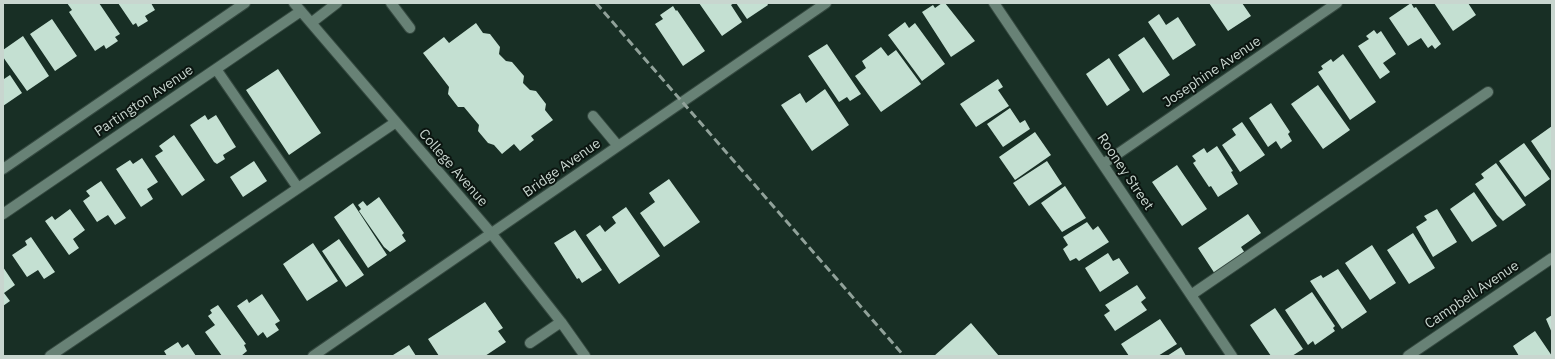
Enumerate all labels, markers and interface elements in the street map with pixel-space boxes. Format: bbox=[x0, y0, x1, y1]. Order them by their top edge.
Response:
street label: Josephine Avenue bbox=[1160, 33, 1264, 111]
street label: Partington Avenue bbox=[91, 62, 197, 140]
street label: College Avenue bbox=[415, 126, 491, 210]
street label: Rooney Street bbox=[1093, 131, 1157, 213]
street label: Bridge Avenue bbox=[520, 135, 604, 201]
street label: Campbell Avenue bbox=[1422, 257, 1522, 333]

